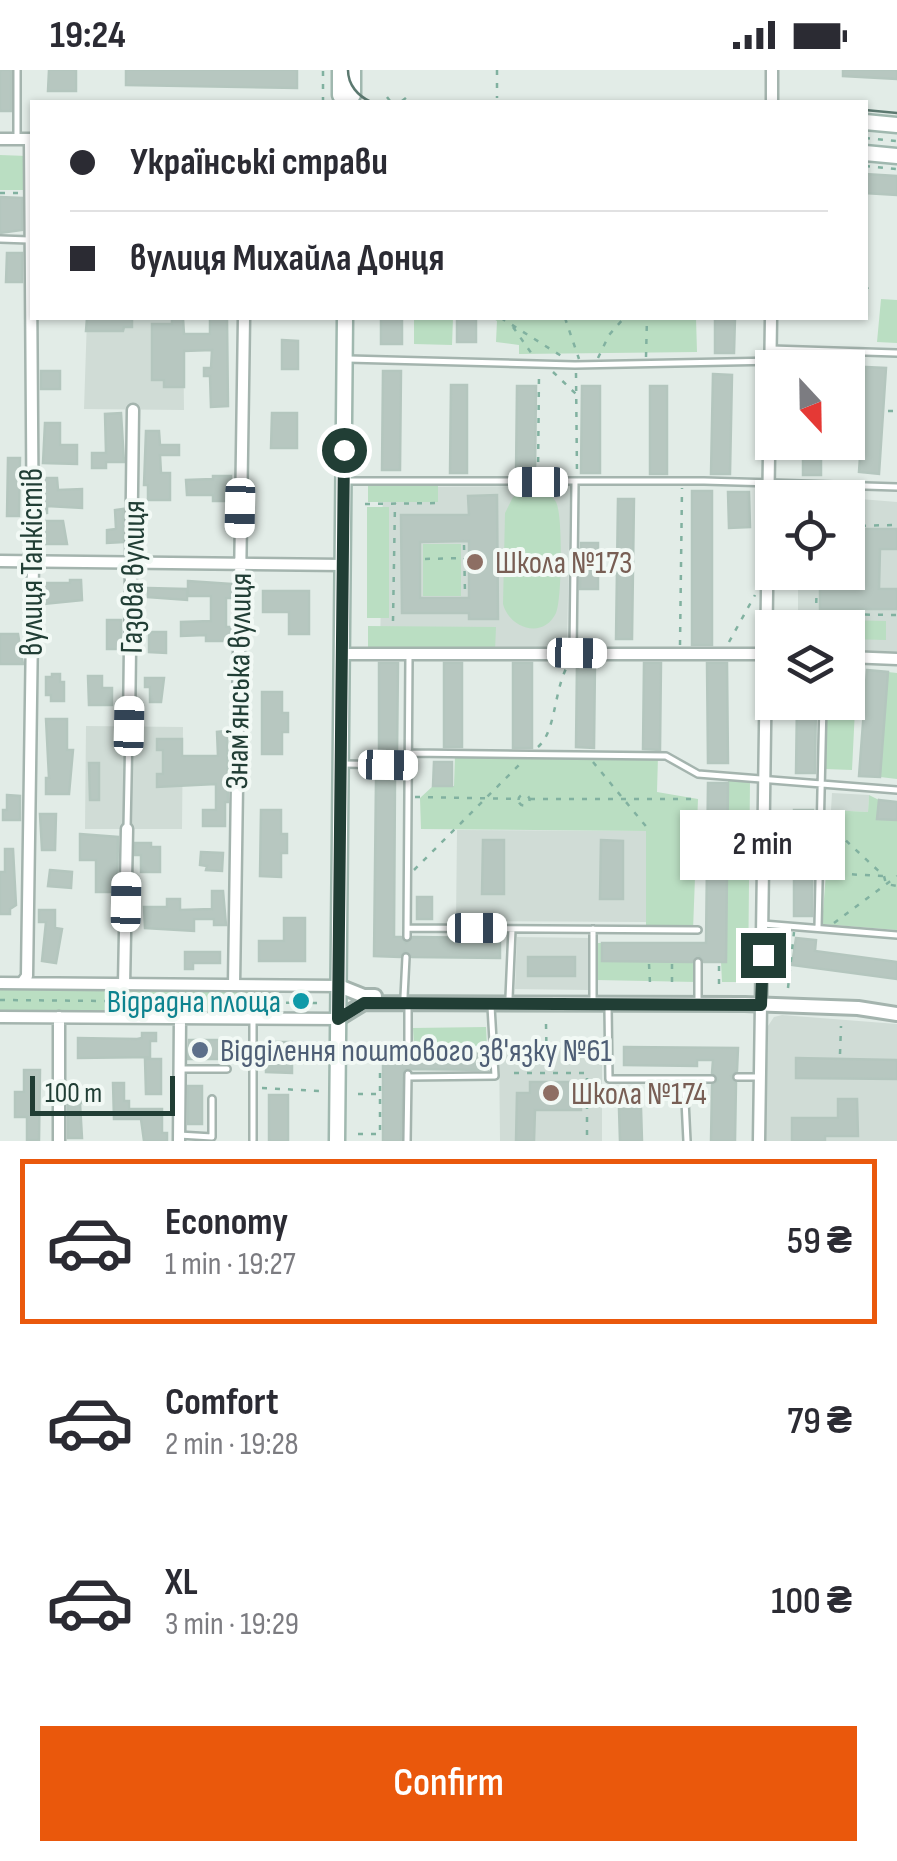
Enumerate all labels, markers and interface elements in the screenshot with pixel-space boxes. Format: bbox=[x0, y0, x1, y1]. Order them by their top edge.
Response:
text: 19:24 bbox=[50, 13, 126, 58]
text: Українські страви bbox=[130, 140, 388, 185]
text: вулиця Михайла Донця bbox=[130, 236, 444, 281]
north arrow bbox=[755, 350, 865, 460]
map controls bbox=[755, 350, 865, 720]
route start bbox=[322, 428, 367, 473]
car bbox=[508, 467, 568, 497]
street label: вулиця Танкістів bbox=[13, 468, 52, 656]
car bbox=[224, 478, 256, 538]
button: locate bbox=[755, 480, 865, 590]
street label: Газова вулиця bbox=[113, 500, 154, 654]
place label: Школа №173 bbox=[495, 544, 632, 583]
marker: Школа №173 bbox=[464, 551, 486, 573]
street label: Знамʼянська вулиця bbox=[218, 572, 261, 790]
button: layers bbox=[755, 610, 865, 720]
car bbox=[547, 637, 607, 669]
car bbox=[113, 696, 145, 756]
car bbox=[358, 749, 418, 781]
callout: 2 min bbox=[680, 810, 846, 880]
text: 2 min bbox=[733, 825, 792, 864]
car bbox=[110, 872, 142, 932]
car bbox=[447, 913, 507, 943]
route end bbox=[741, 933, 786, 978]
place label: Відрадна площа bbox=[107, 983, 281, 1022]
marker: Відрадна площа bbox=[290, 990, 312, 1012]
place label: Відділення поштового зв'язку №61 bbox=[220, 1032, 612, 1071]
marker: Відділення поштового зв'язку №61 bbox=[189, 1039, 211, 1061]
scale bar bbox=[30, 1071, 175, 1116]
place label: Школа №174 bbox=[571, 1075, 707, 1114]
text: 100 m bbox=[45, 1077, 102, 1110]
marker: Школа №174 bbox=[540, 1082, 562, 1104]
icon: car bbox=[45, 1197, 135, 1287]
text: Economy bbox=[165, 1200, 288, 1245]
text: 59 ₴ bbox=[787, 1219, 852, 1264]
text: 1 min · 19:27 bbox=[165, 1245, 295, 1284]
icon: car bbox=[45, 1377, 135, 1467]
text: Comfort bbox=[165, 1380, 279, 1425]
text: 79 ₴ bbox=[787, 1399, 852, 1444]
text: 2 min · 19:28 bbox=[165, 1425, 299, 1464]
icon: car bbox=[45, 1557, 135, 1647]
text: XL bbox=[165, 1560, 198, 1605]
text: 100 ₴ bbox=[771, 1579, 852, 1624]
text: 3 min · 19:29 bbox=[165, 1605, 299, 1644]
button: Confirm bbox=[40, 1726, 857, 1841]

